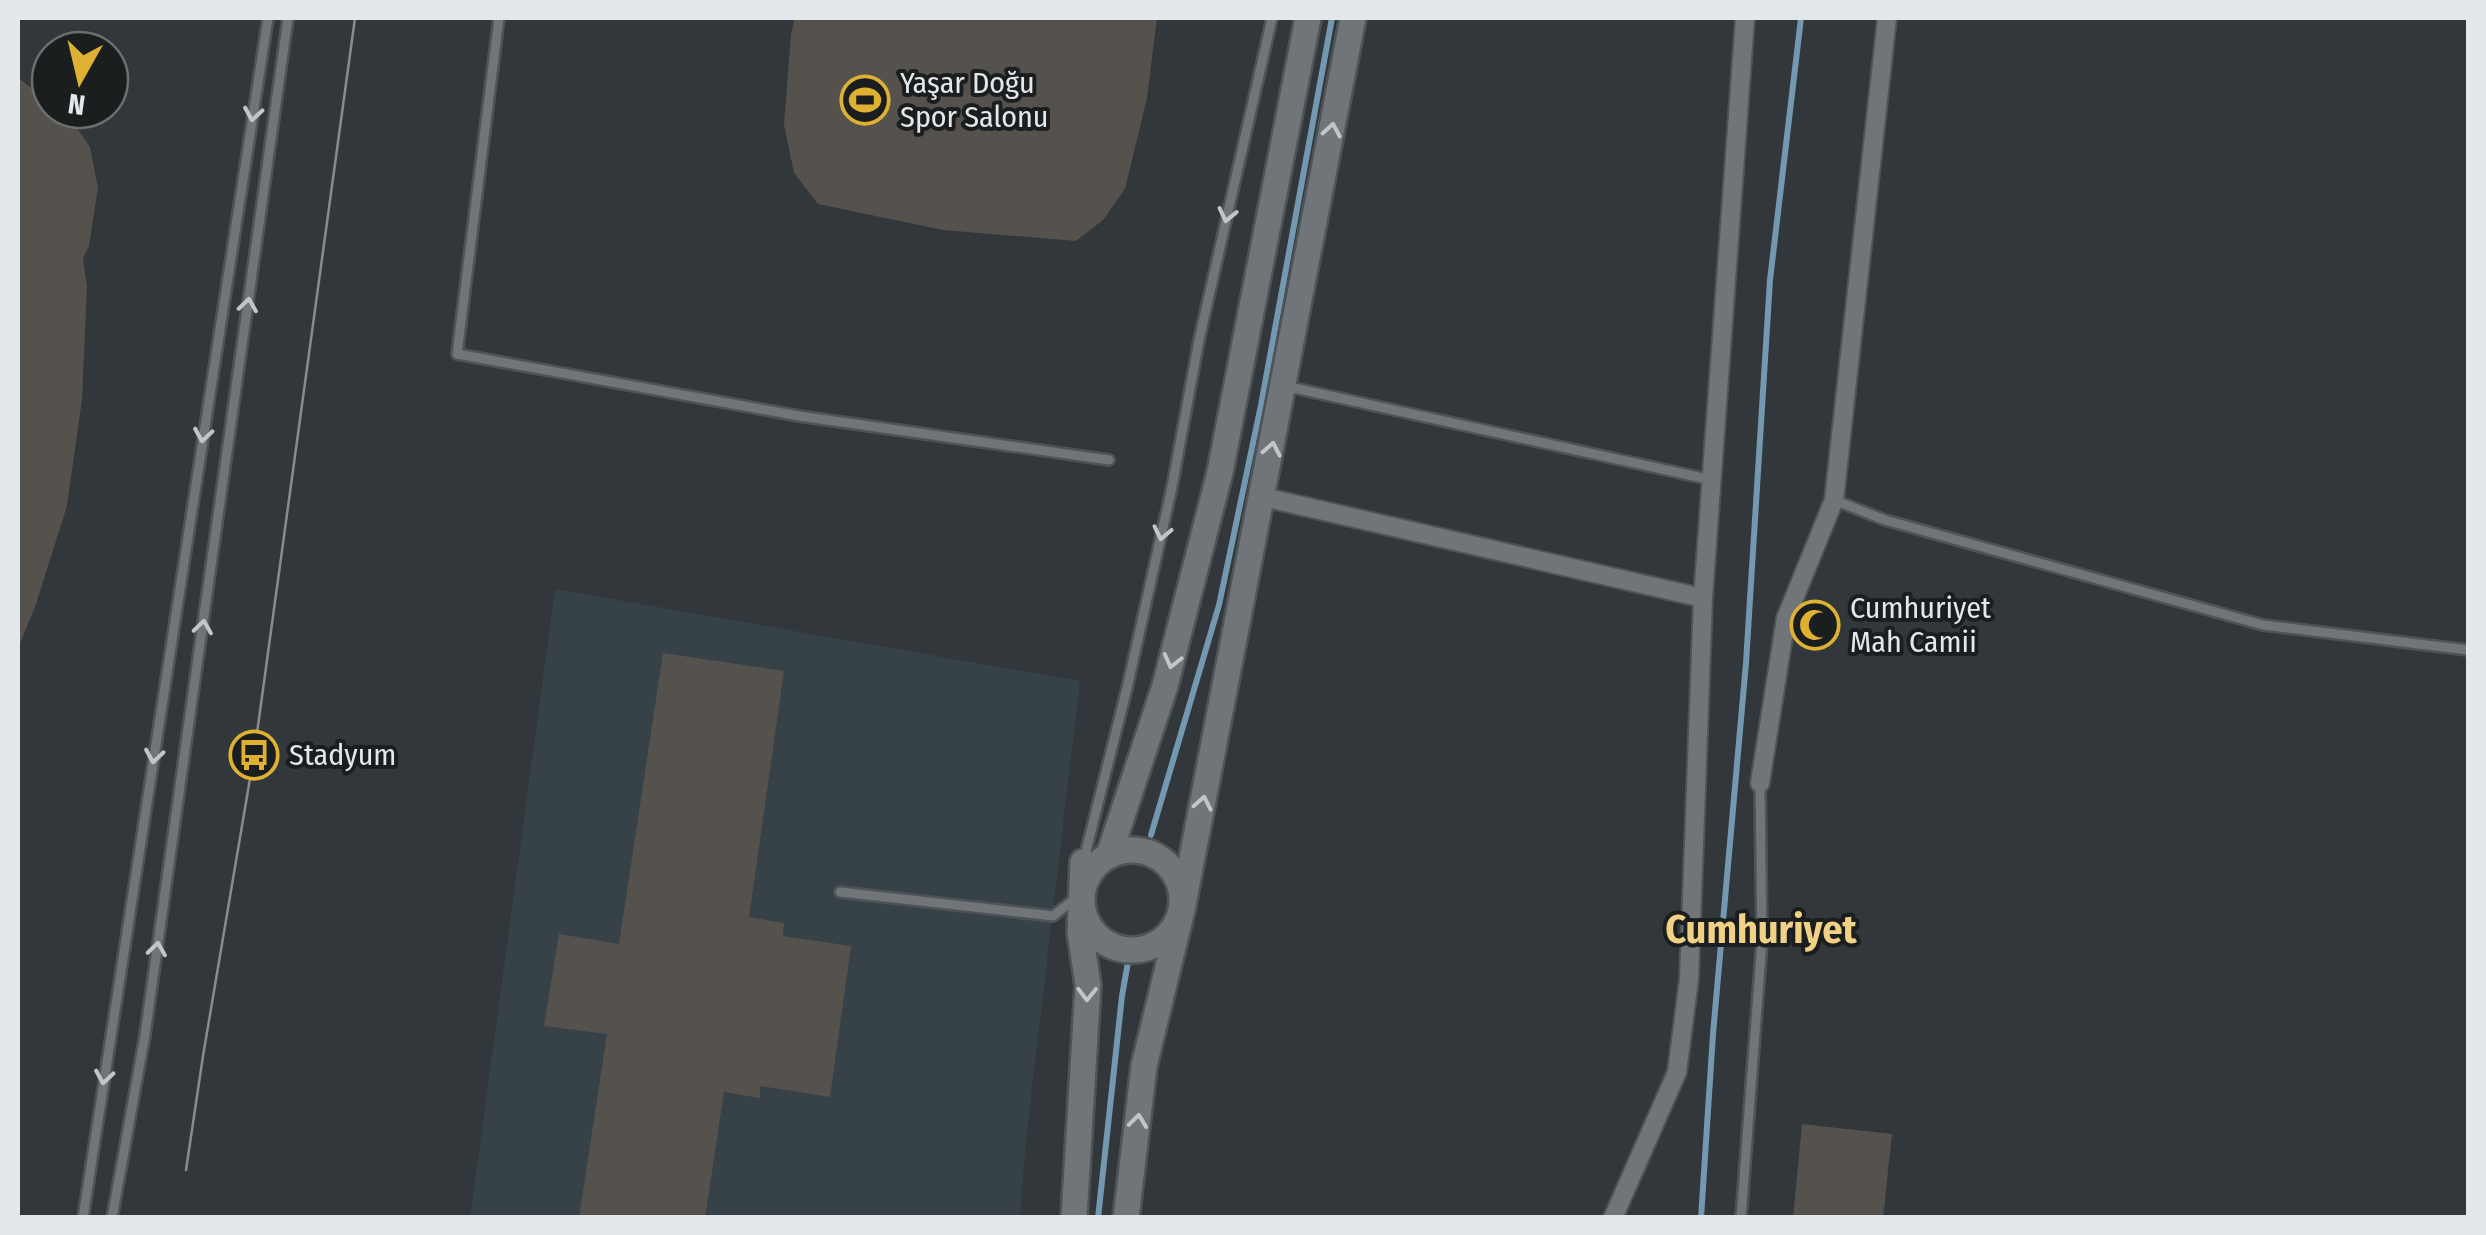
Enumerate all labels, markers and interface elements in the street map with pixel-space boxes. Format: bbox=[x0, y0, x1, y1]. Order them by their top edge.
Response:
north arrow bbox=[30, 30, 130, 130]
place label: Yaşar Doğu Spor Salonu bbox=[900, 65, 1048, 135]
sports icon: Yaşar Doğu Spor Salonu bbox=[839, 74, 891, 126]
text: N bbox=[66, 87, 87, 122]
one-way arrow bbox=[243, 106, 264, 122]
one-way arrow bbox=[1321, 122, 1342, 139]
one-way arrow bbox=[1218, 206, 1239, 223]
one-way arrow bbox=[236, 297, 257, 314]
one-way arrow bbox=[194, 427, 215, 443]
one-way arrow bbox=[1261, 441, 1282, 458]
one-way arrow bbox=[1152, 524, 1173, 541]
place label: Cumhuriyet Mah Camii bbox=[1850, 590, 1991, 660]
mosque icon: Cumhuriyet Mah Camii bbox=[1789, 599, 1841, 651]
one-way arrow bbox=[191, 619, 212, 635]
one-way arrow bbox=[1163, 652, 1184, 669]
bus stop icon: Stadyum bbox=[228, 729, 280, 781]
place label: Stadyum bbox=[289, 737, 396, 773]
one-way arrow bbox=[144, 748, 165, 765]
one-way arrow bbox=[1192, 795, 1213, 812]
district label: Cumhuriyet bbox=[1665, 906, 1858, 954]
one-way arrow bbox=[146, 941, 167, 957]
one-way arrow bbox=[1076, 987, 1097, 1003]
one-way arrow bbox=[95, 1069, 116, 1086]
one-way arrow bbox=[1127, 1112, 1148, 1128]

